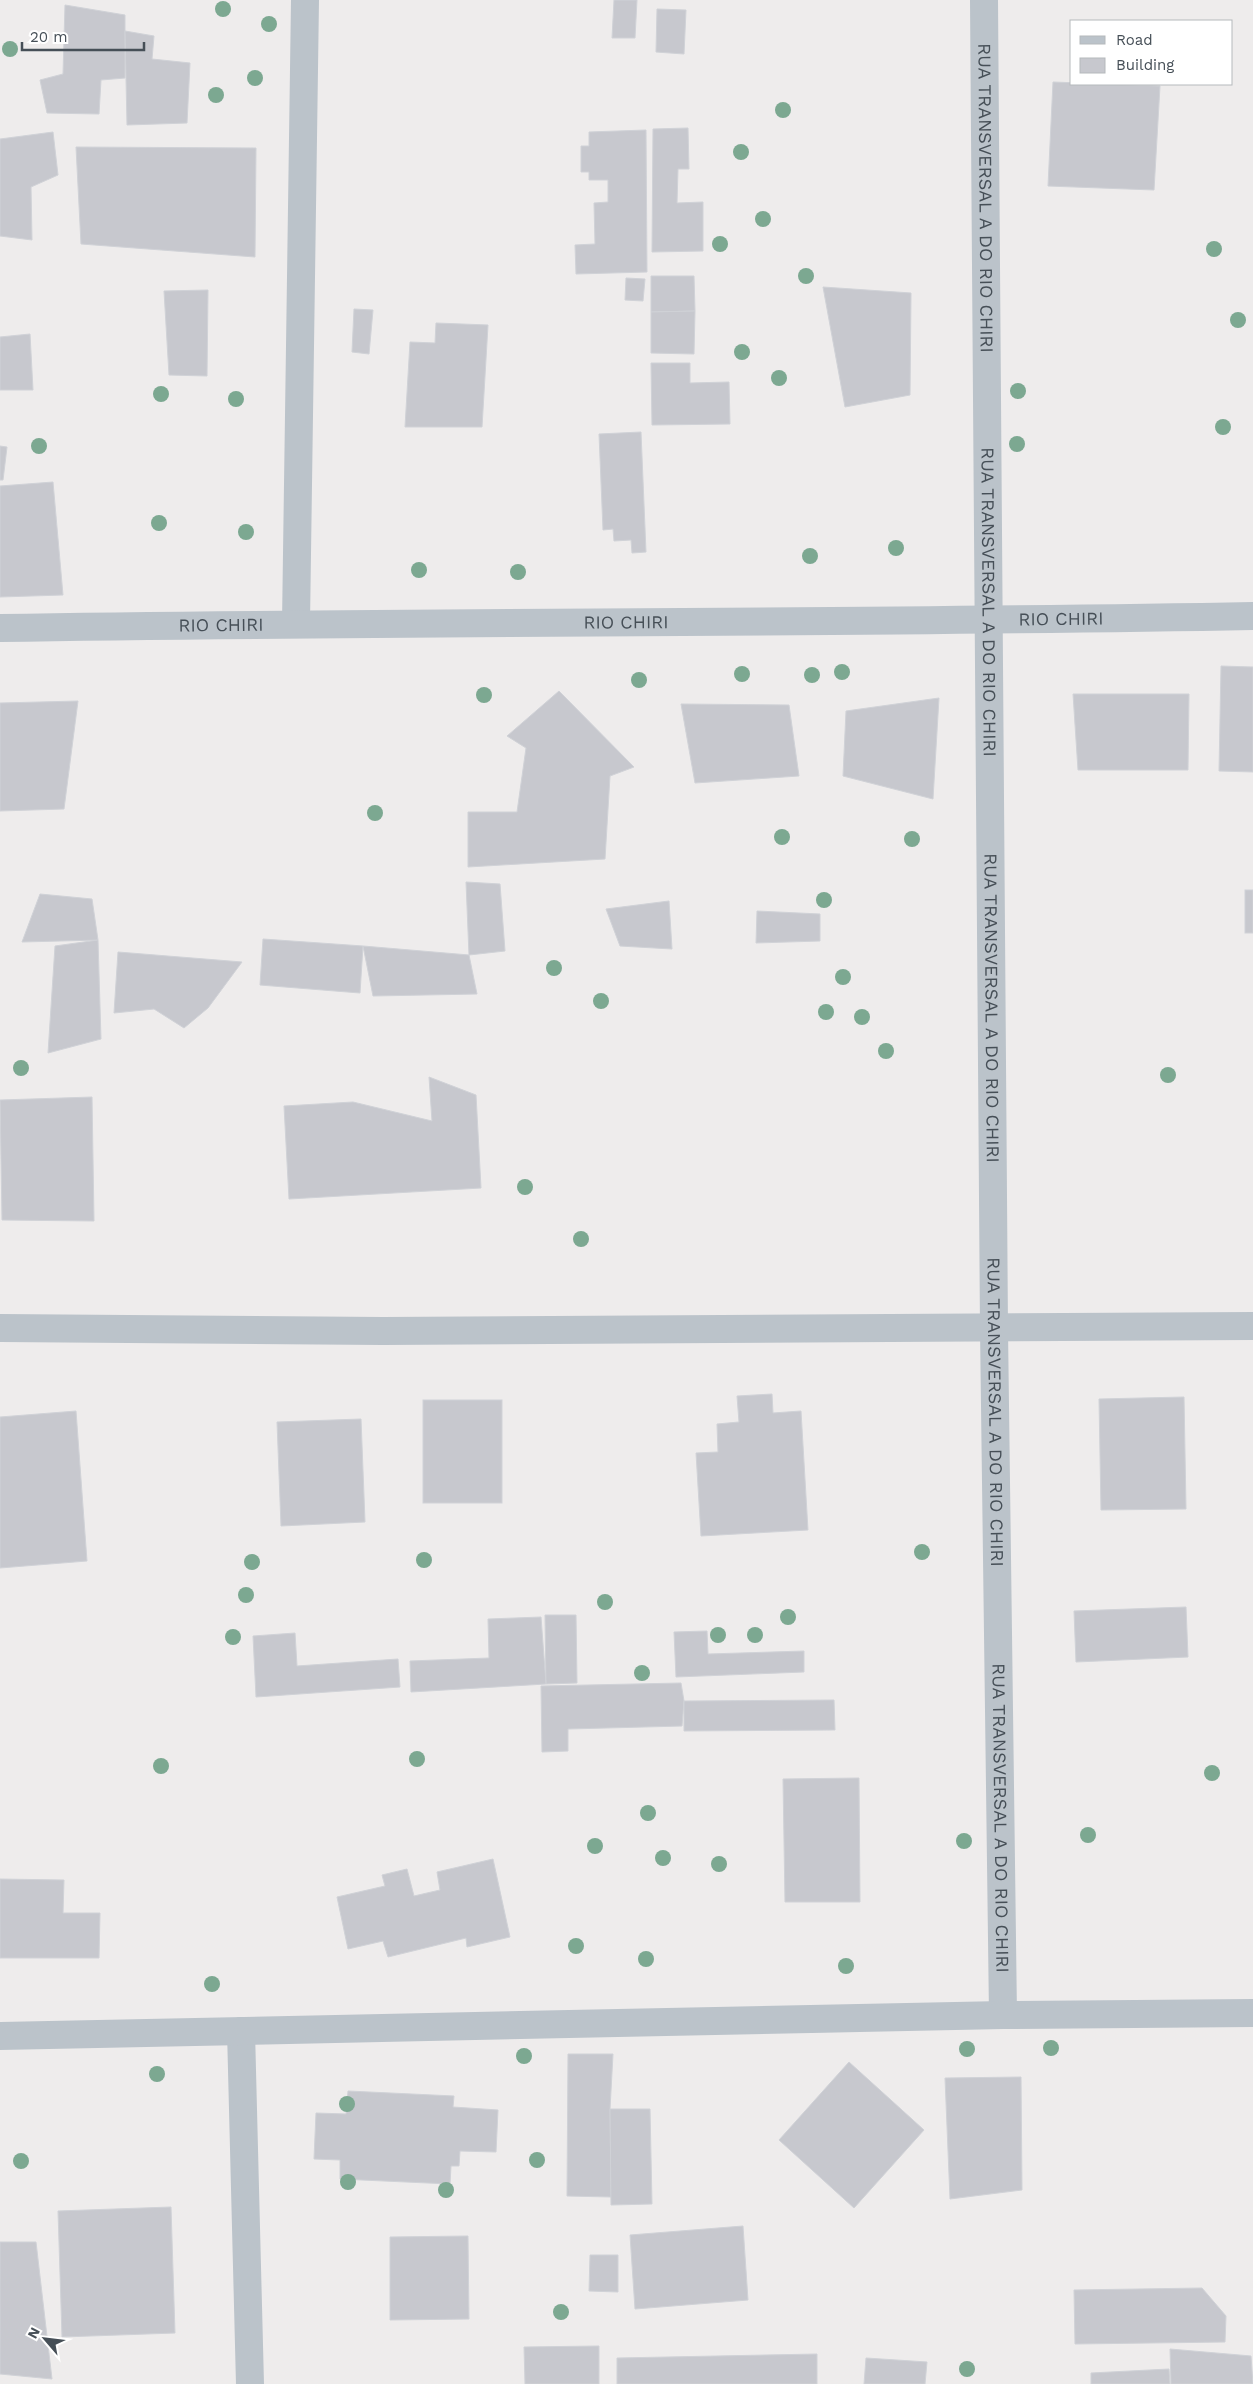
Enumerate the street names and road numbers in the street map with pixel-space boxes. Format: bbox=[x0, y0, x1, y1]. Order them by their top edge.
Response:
street label: RUA TRANSVERSAL A DO RIO CHIRI bbox=[974, 43, 998, 353]
street label: RUA TRANSVERSAL A DO RIO CHIRI bbox=[977, 447, 1001, 757]
street label: RIO CHIRI bbox=[1018, 607, 1104, 629]
street label: RIO CHIRI bbox=[583, 611, 669, 633]
street label: RIO CHIRI bbox=[178, 614, 264, 636]
street label: RUA TRANSVERSAL A DO RIO CHIRI bbox=[980, 853, 1004, 1163]
street label: RUA TRANSVERSAL A DO RIO CHIRI bbox=[983, 1257, 1008, 1567]
street label: RUA TRANSVERSAL A DO RIO CHIRI bbox=[988, 1663, 1013, 1973]

